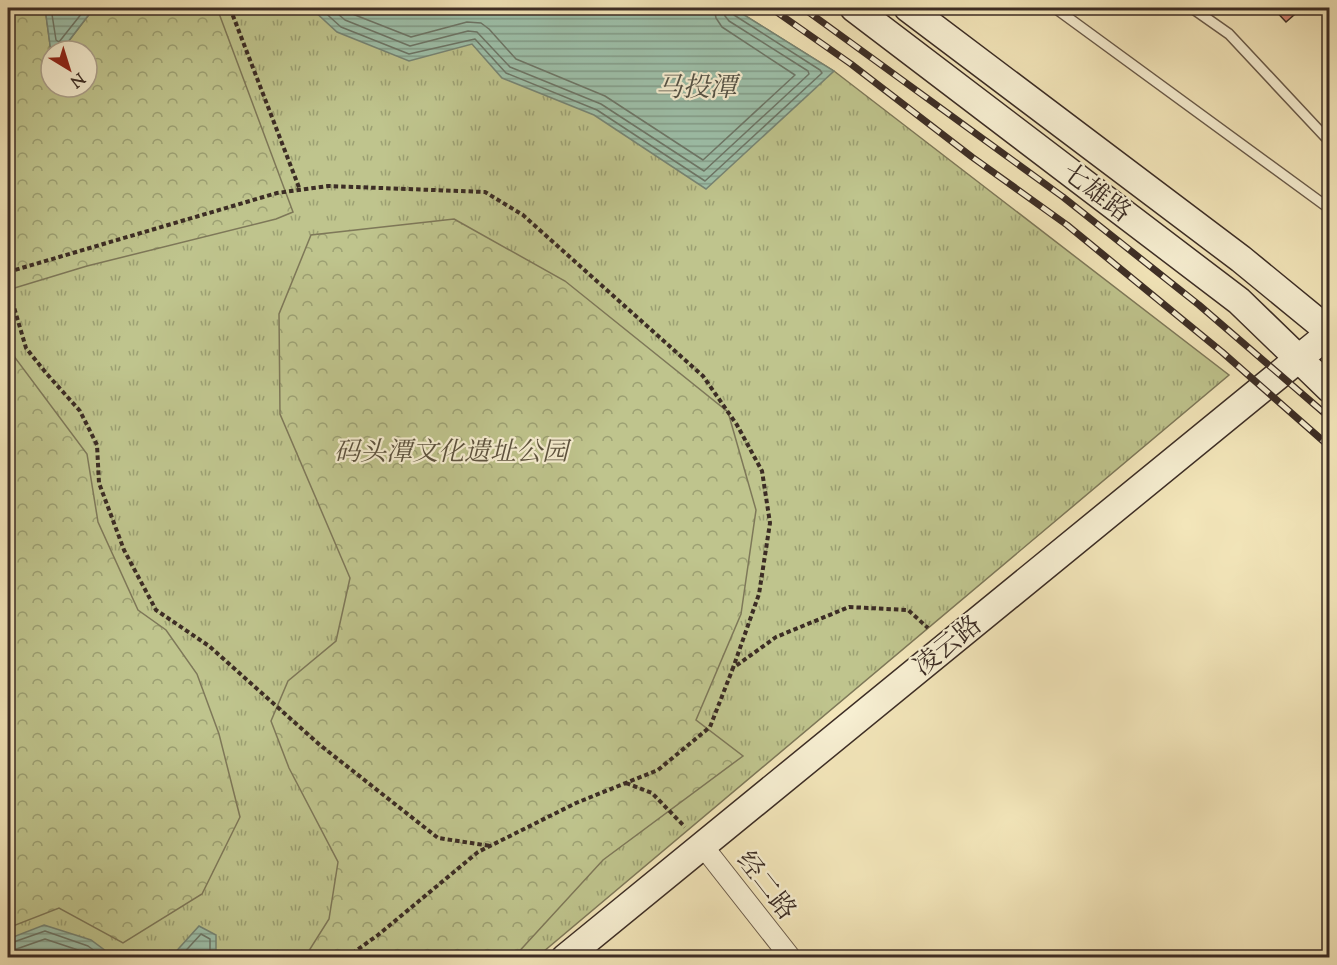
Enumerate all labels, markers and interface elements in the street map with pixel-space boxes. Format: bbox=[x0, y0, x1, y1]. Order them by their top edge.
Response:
north arrow bbox=[39, 39, 99, 99]
text: N bbox=[64, 66, 89, 92]
water label: 马投潭 bbox=[656, 70, 741, 109]
street label: 七雄路 bbox=[1053, 156, 1138, 232]
park label: 码头潭文化遗址公园 bbox=[334, 435, 572, 472]
street label: 凌云路 bbox=[907, 608, 991, 686]
street label: 经二路 bbox=[726, 844, 804, 929]

